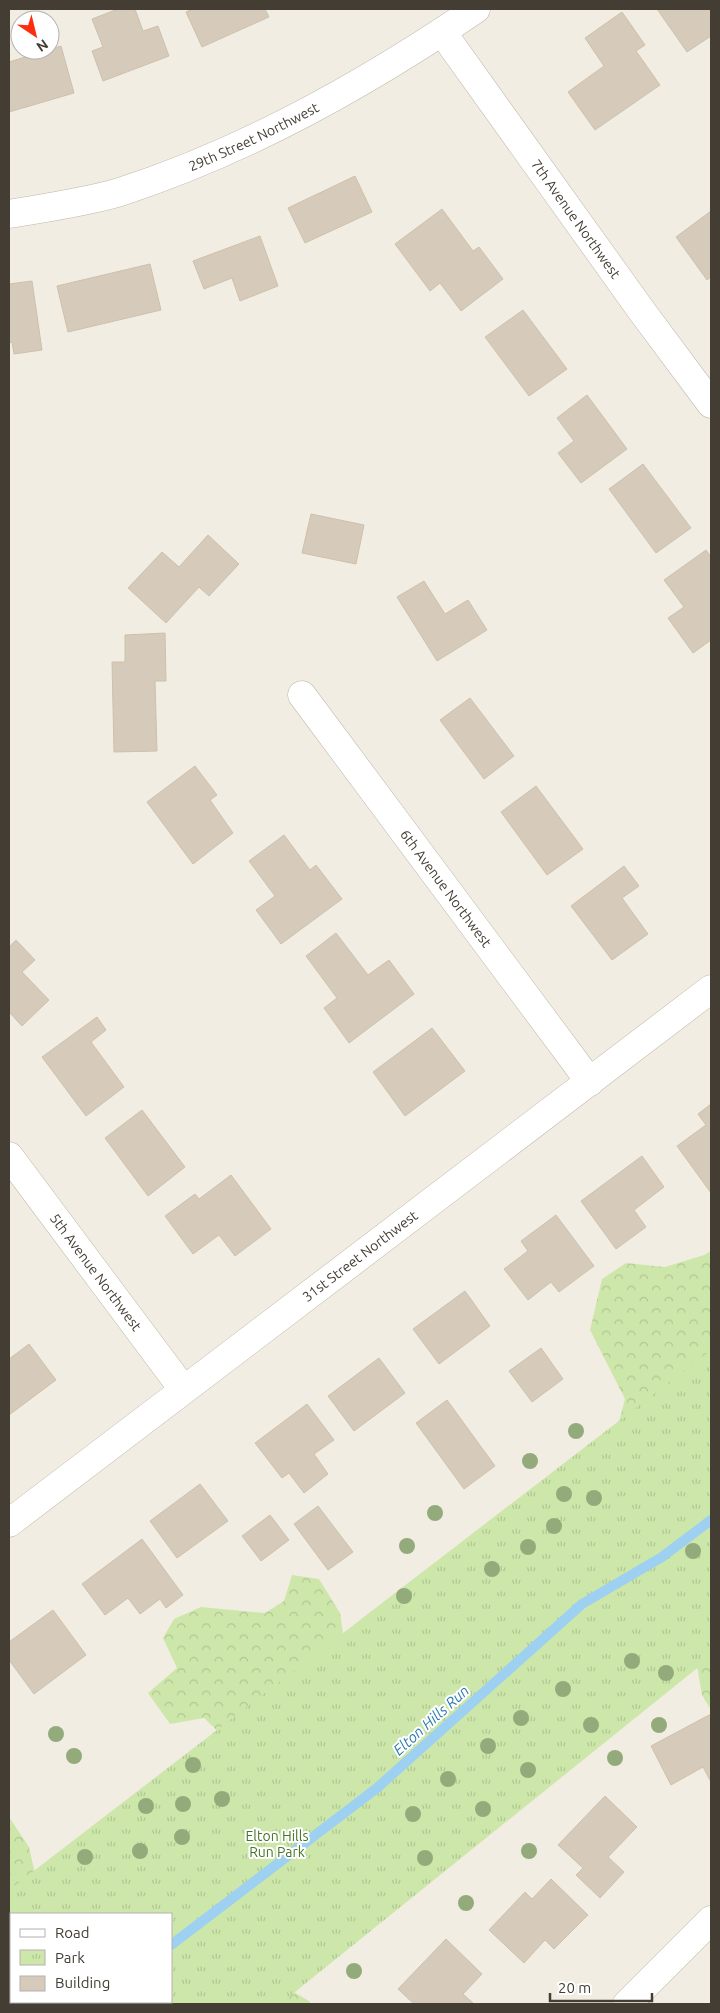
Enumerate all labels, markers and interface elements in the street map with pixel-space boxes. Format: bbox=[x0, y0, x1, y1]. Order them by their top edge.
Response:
north arrow bbox=[10, 10, 60, 60]
text: N bbox=[34, 36, 51, 55]
street label: 29th Street Northwest bbox=[186, 99, 322, 174]
street label: 7th Avenue Northwest bbox=[528, 157, 624, 282]
street label: 6th Avenue Northwest bbox=[397, 826, 495, 951]
street label: 31st Street Northwest bbox=[299, 1207, 421, 1305]
street label: 5th Avenue Northwest bbox=[47, 1210, 145, 1334]
water label: Elton Hills Run bbox=[390, 1682, 472, 1758]
park label: Elton Hills Run Park bbox=[246, 1828, 308, 1860]
legend bbox=[10, 1913, 172, 2003]
text: Road bbox=[55, 1924, 90, 1941]
text: Park bbox=[55, 1949, 85, 1966]
scale bar bbox=[550, 1970, 652, 2002]
text: Building bbox=[55, 1974, 110, 1991]
text: 20 m bbox=[558, 1979, 591, 1996]

